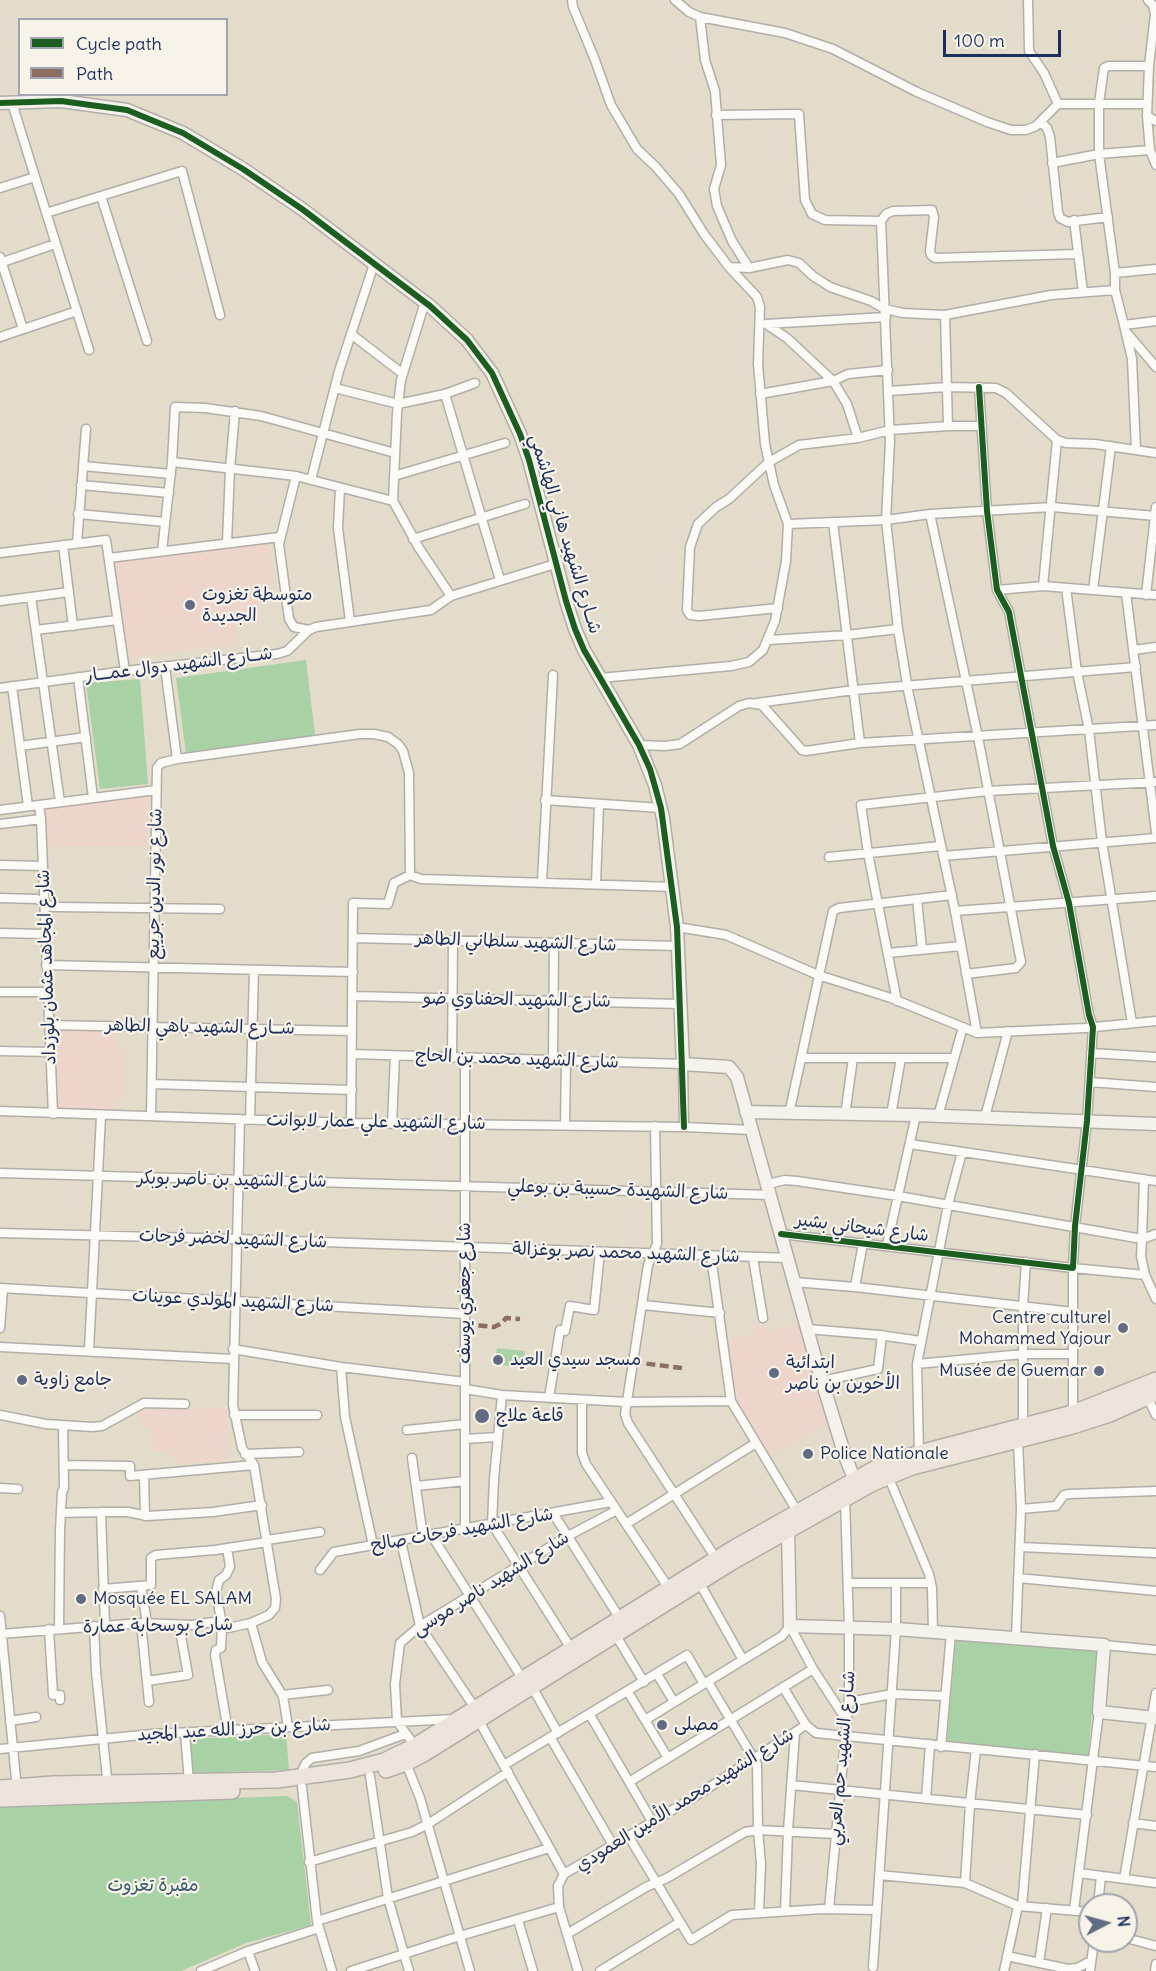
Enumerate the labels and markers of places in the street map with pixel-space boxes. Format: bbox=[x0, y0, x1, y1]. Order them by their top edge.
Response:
place label: متوسطة تغزوت الجديدة bbox=[202, 584, 312, 626]
marker: متوسطة تغزوت الجديدة bbox=[183, 598, 197, 612]
place label: Centre culturel Mohammed Yajour bbox=[959, 1307, 1111, 1350]
marker: Centre culturel Mohammed Yajour bbox=[1116, 1321, 1130, 1335]
place label: مسجد سيدي العيد bbox=[510, 1349, 641, 1371]
place label: ابتدائية الأخوين بن ناصر bbox=[786, 1352, 900, 1394]
marker: مسجد سيدي العيد bbox=[491, 1353, 505, 1367]
place label: Musée de Guemar bbox=[939, 1360, 1087, 1382]
marker: Musée de Guemar bbox=[1092, 1364, 1106, 1378]
marker: ابتدائية الأخوين بن ناصر bbox=[767, 1366, 781, 1380]
place label: جامع زاوية bbox=[34, 1369, 112, 1391]
marker: جامع زاوية bbox=[15, 1373, 29, 1387]
place label: قاعة علاج bbox=[496, 1405, 564, 1427]
marker: قاعة علاج bbox=[473, 1407, 491, 1425]
place label: Police Nationale bbox=[820, 1443, 949, 1465]
marker: Police Nationale bbox=[801, 1447, 815, 1461]
place label: Mosquée EL SALAM bbox=[93, 1588, 252, 1610]
marker: Mosquée EL SALAM bbox=[74, 1592, 88, 1606]
place label: مصلى bbox=[674, 1714, 719, 1736]
marker: مصلى bbox=[655, 1718, 669, 1732]

